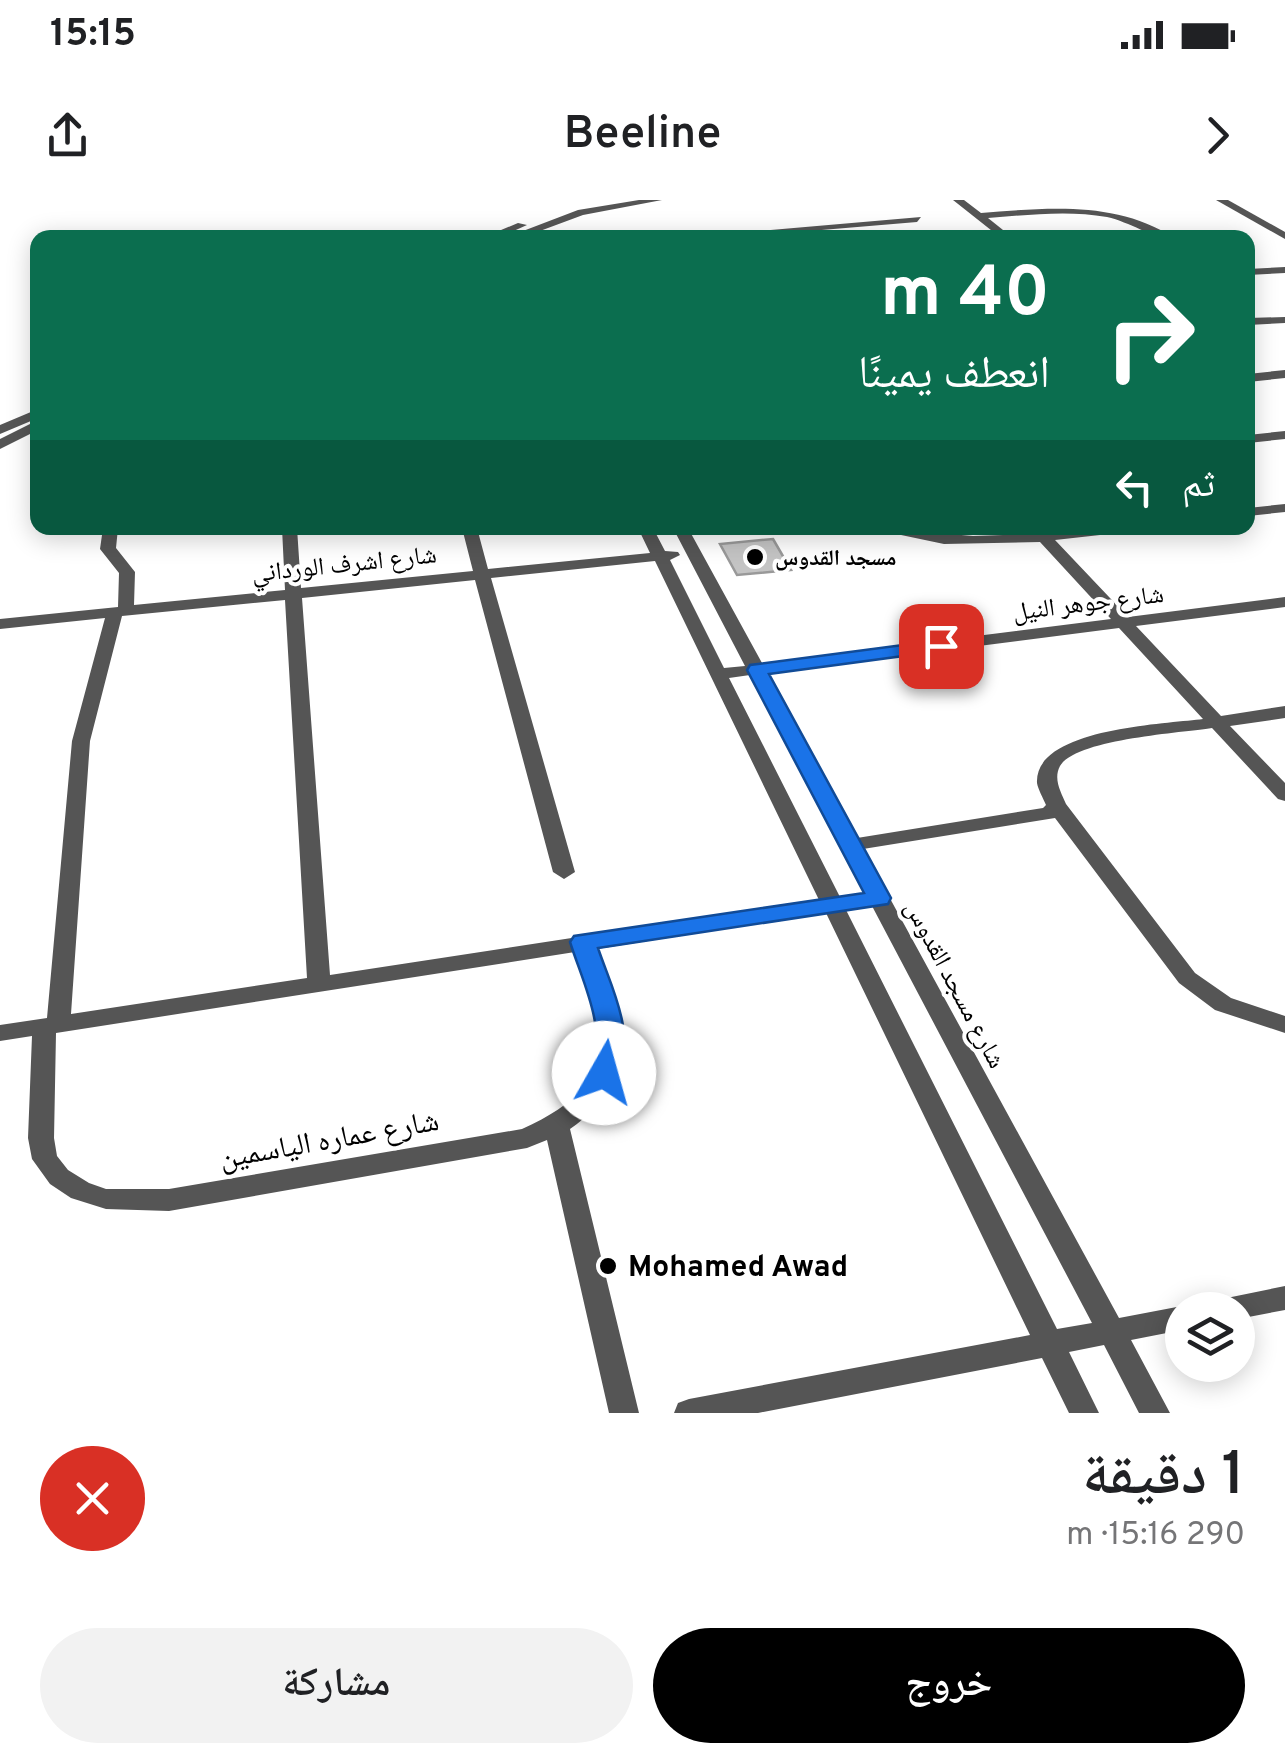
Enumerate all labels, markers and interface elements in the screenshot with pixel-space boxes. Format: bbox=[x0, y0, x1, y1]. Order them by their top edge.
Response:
text: 15:15 bbox=[50, 11, 136, 60]
text: Beeline bbox=[564, 107, 721, 164]
icon: share bbox=[40, 108, 95, 163]
icon: forward bbox=[1190, 108, 1245, 163]
text: 40 m bbox=[880, 252, 1050, 341]
icon: right bbox=[1085, 270, 1215, 400]
text: انعطف يمينًا bbox=[858, 347, 1050, 404]
icon: left bbox=[1107, 460, 1162, 515]
text: ثم bbox=[1182, 462, 1215, 511]
street label: شارع اشرف الورداني bbox=[250, 540, 439, 593]
marker: مسجد القدوس bbox=[744, 546, 766, 568]
place label: مسجد القدوس bbox=[775, 546, 896, 573]
street label: شارع جوهر النيل bbox=[1011, 580, 1166, 630]
pin bbox=[899, 604, 984, 689]
icon: arrive bbox=[914, 619, 969, 674]
street label: شارع مسجد القدوس bbox=[896, 896, 1011, 1075]
position arrow bbox=[552, 1021, 656, 1125]
street label: شارع عماره الياسمين bbox=[217, 1104, 442, 1179]
place label: Mohamed Awad bbox=[628, 1250, 848, 1287]
marker: Mohamed Awad bbox=[597, 1255, 619, 1277]
map controls bbox=[1165, 1292, 1255, 1382]
button: layers bbox=[1165, 1292, 1255, 1382]
text: 1 دقيقة bbox=[1082, 1440, 1245, 1516]
button: close bbox=[40, 1446, 145, 1551]
text: 290 m · 15:16 bbox=[1066, 1516, 1245, 1556]
button: مشاركة bbox=[40, 1628, 633, 1743]
button: خروج bbox=[653, 1628, 1245, 1743]

